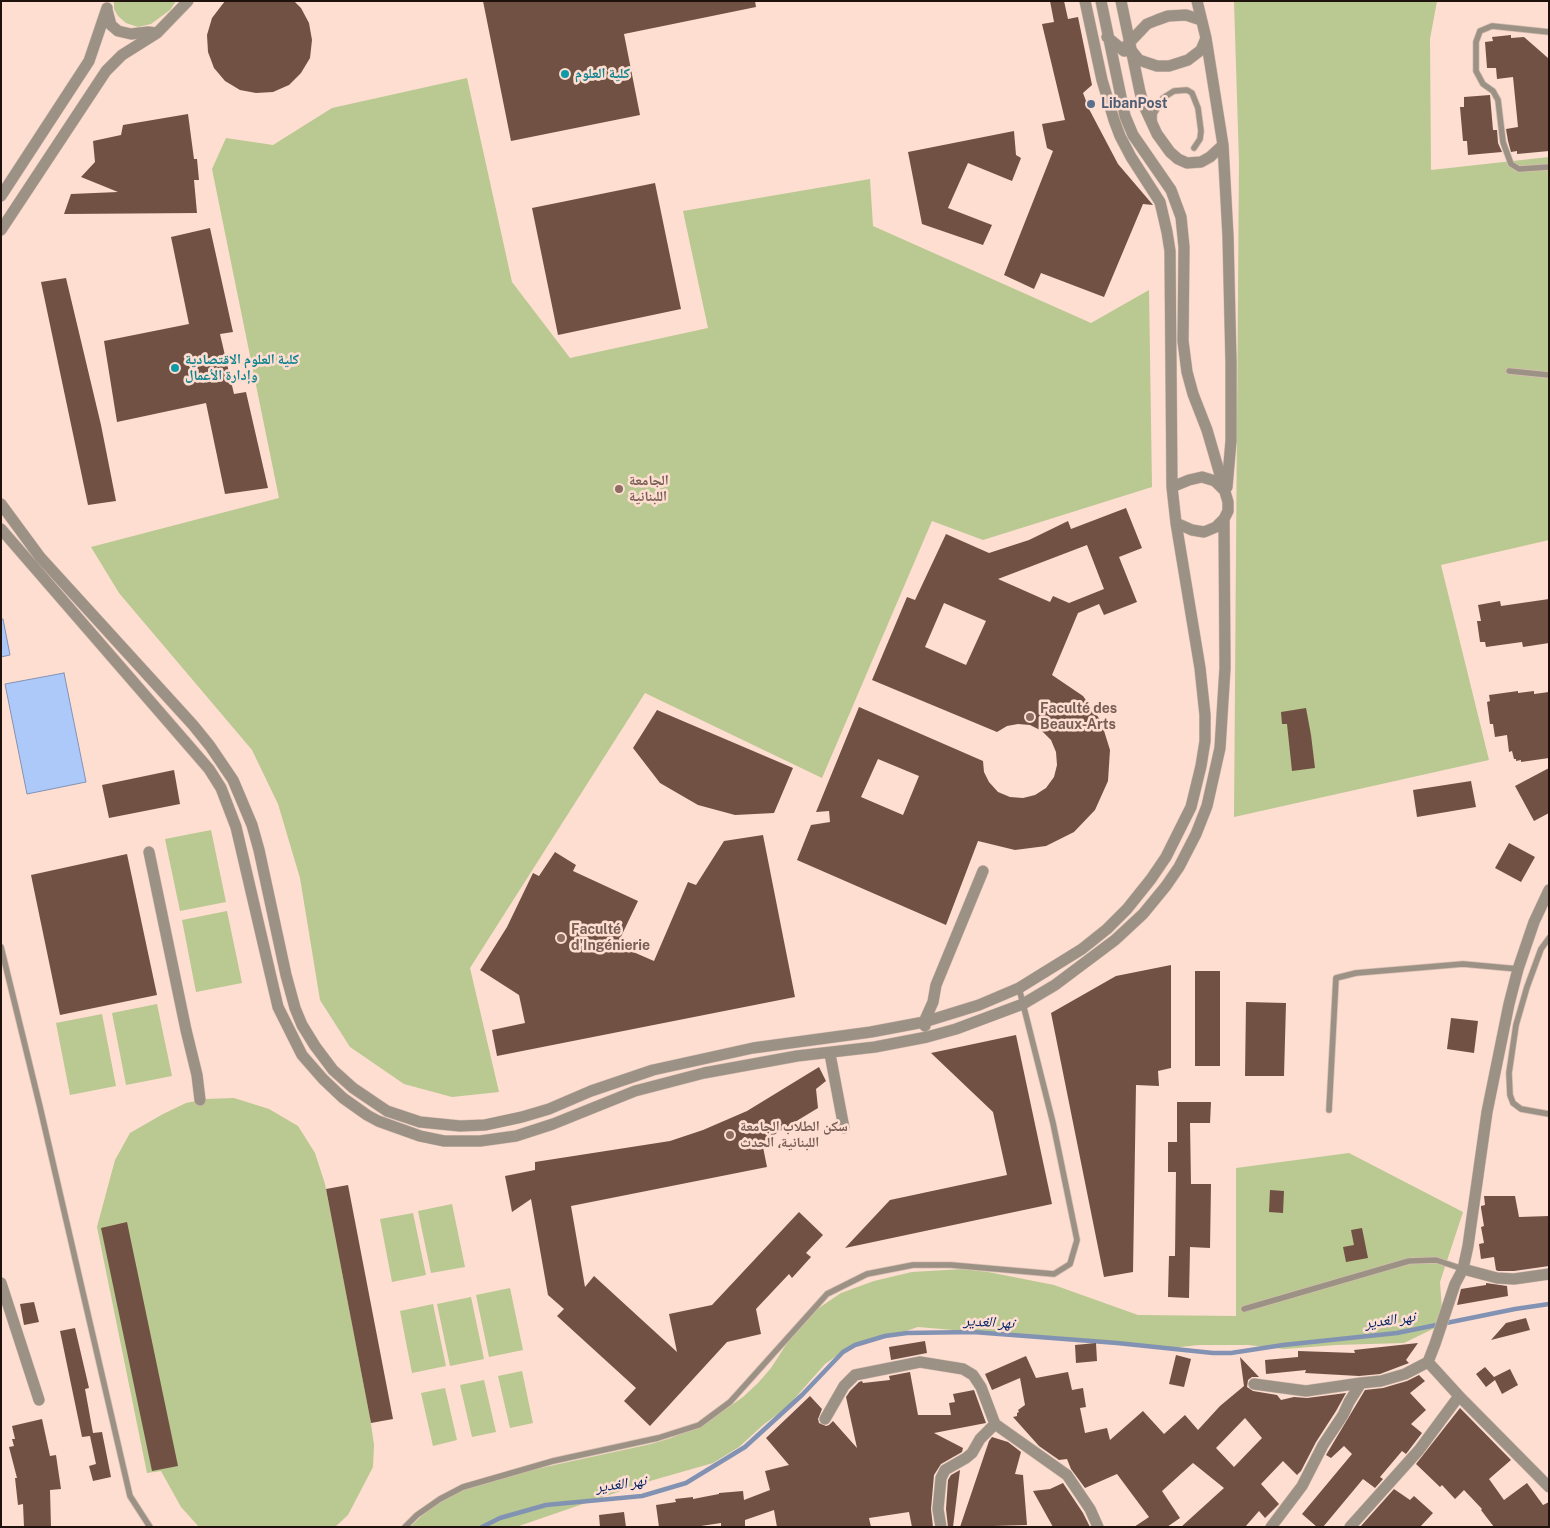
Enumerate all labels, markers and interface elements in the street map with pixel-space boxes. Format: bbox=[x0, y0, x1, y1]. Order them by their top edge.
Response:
place label: كلية العلوم bbox=[575, 66, 630, 82]
marker: كلية العلوم bbox=[559, 68, 571, 80]
place label: LibanPost bbox=[1101, 96, 1168, 112]
marker: LibanPost bbox=[1085, 98, 1097, 110]
place label: كلية العلوم الاقتصادية وإدارة الأعمال bbox=[185, 352, 299, 384]
marker: كلية العلوم الاقتصادية وإدارة الأعمال bbox=[169, 362, 181, 374]
place label: الجامعة اللبنانية bbox=[629, 473, 669, 506]
marker: الجامعة اللبنانية bbox=[613, 483, 625, 495]
place label: Faculté des Beaux-Arts bbox=[1040, 701, 1117, 734]
marker: Faculté des Beaux-Arts bbox=[1024, 711, 1036, 723]
place label: Faculté d'Ingénierie bbox=[571, 922, 650, 954]
marker: Faculté d'Ingénierie bbox=[555, 932, 567, 944]
place label: سكن الطلاب الجامعة اللبنانية، الحدث bbox=[740, 1119, 848, 1152]
marker: سكن الطلاب الجامعة اللبنانية، الحدث bbox=[724, 1129, 736, 1141]
water label: نهر الغدير bbox=[1364, 1308, 1416, 1332]
water label: نهر الغدير bbox=[963, 1312, 1015, 1332]
water label: نهر الغدير bbox=[595, 1472, 647, 1496]

